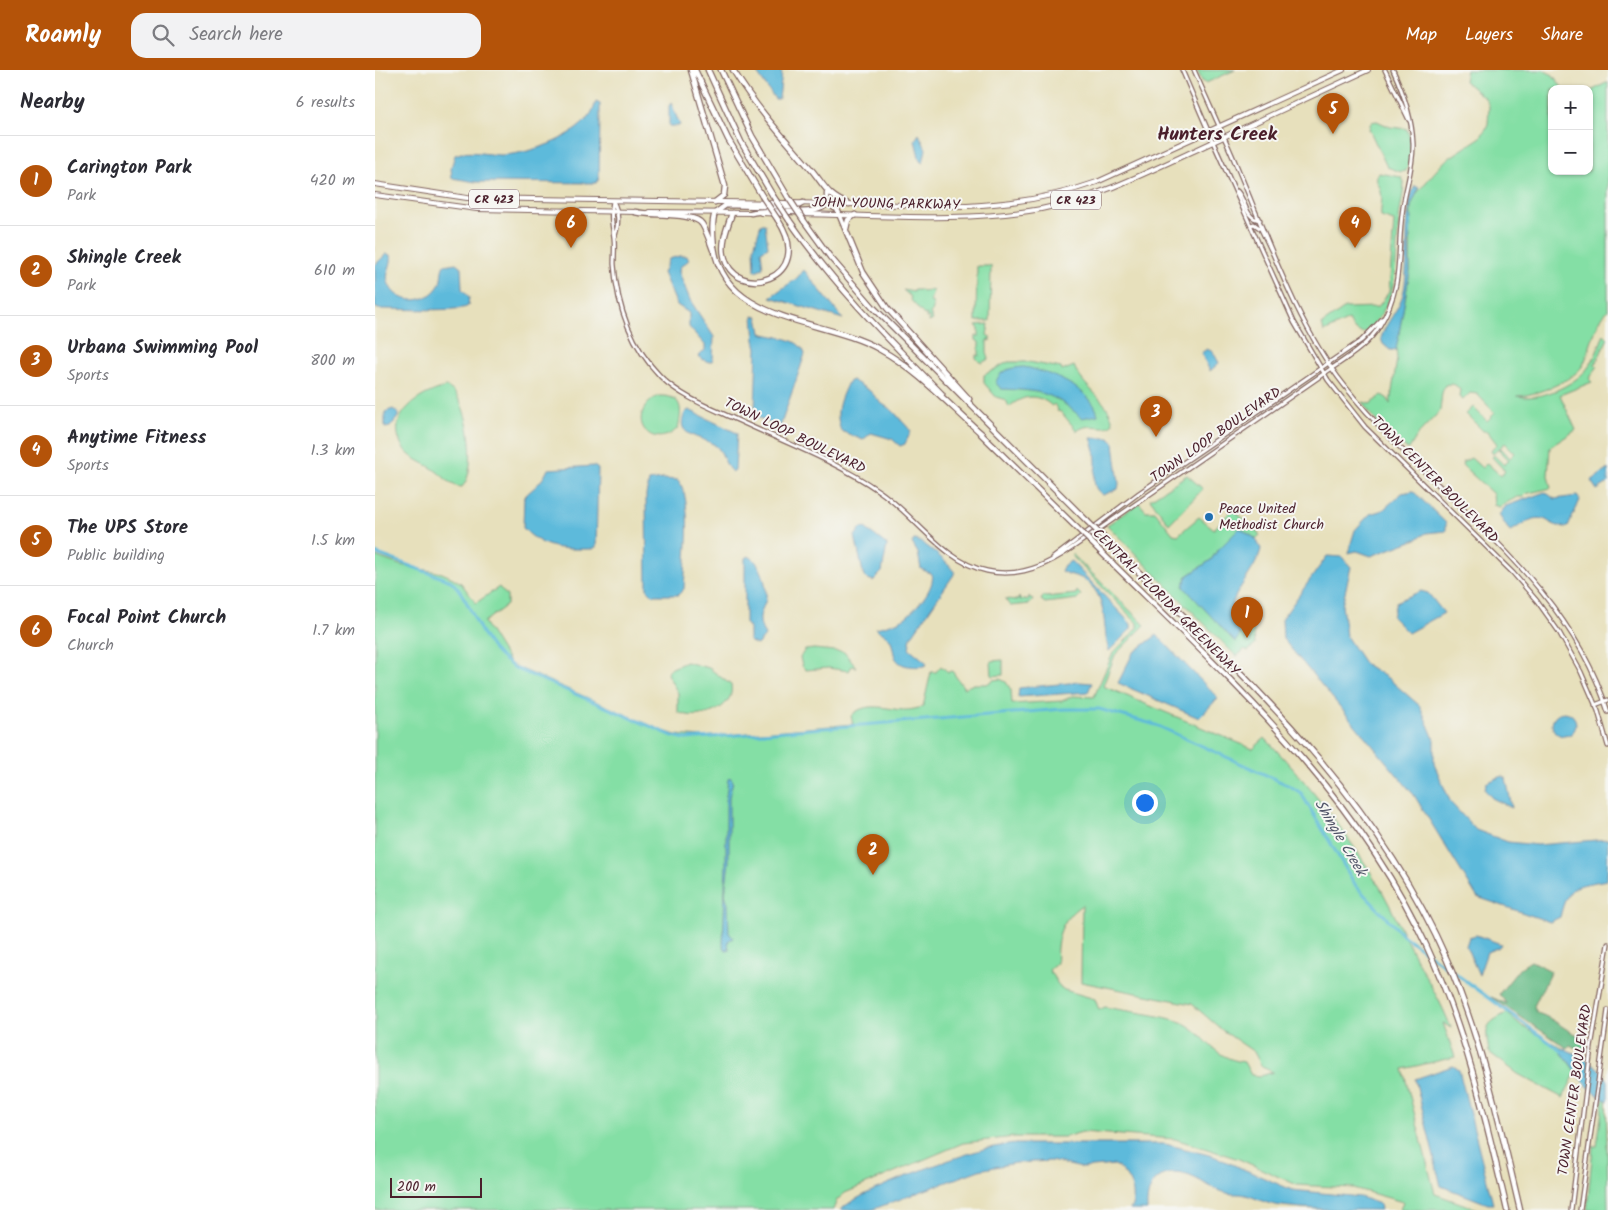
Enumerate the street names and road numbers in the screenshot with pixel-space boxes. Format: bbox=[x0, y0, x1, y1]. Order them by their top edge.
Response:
road number: CR 423 bbox=[469, 190, 519, 208]
road number: CR 423 bbox=[1051, 190, 1101, 210]
street label: JOHN YOUNG PARKWAY bbox=[812, 192, 961, 216]
street label: TOWN LOOP BOULEVARD bbox=[1146, 382, 1286, 488]
street label: TOWN LOOP BOULEVARD bbox=[721, 392, 869, 480]
street label: TOWN CENTER BOULEVARD bbox=[1366, 411, 1504, 549]
street label: CENTRAL FLORIDA GREENEWAY bbox=[1087, 523, 1246, 682]
street label: TOWN CENTER BOULEVARD bbox=[1552, 1003, 1598, 1177]

